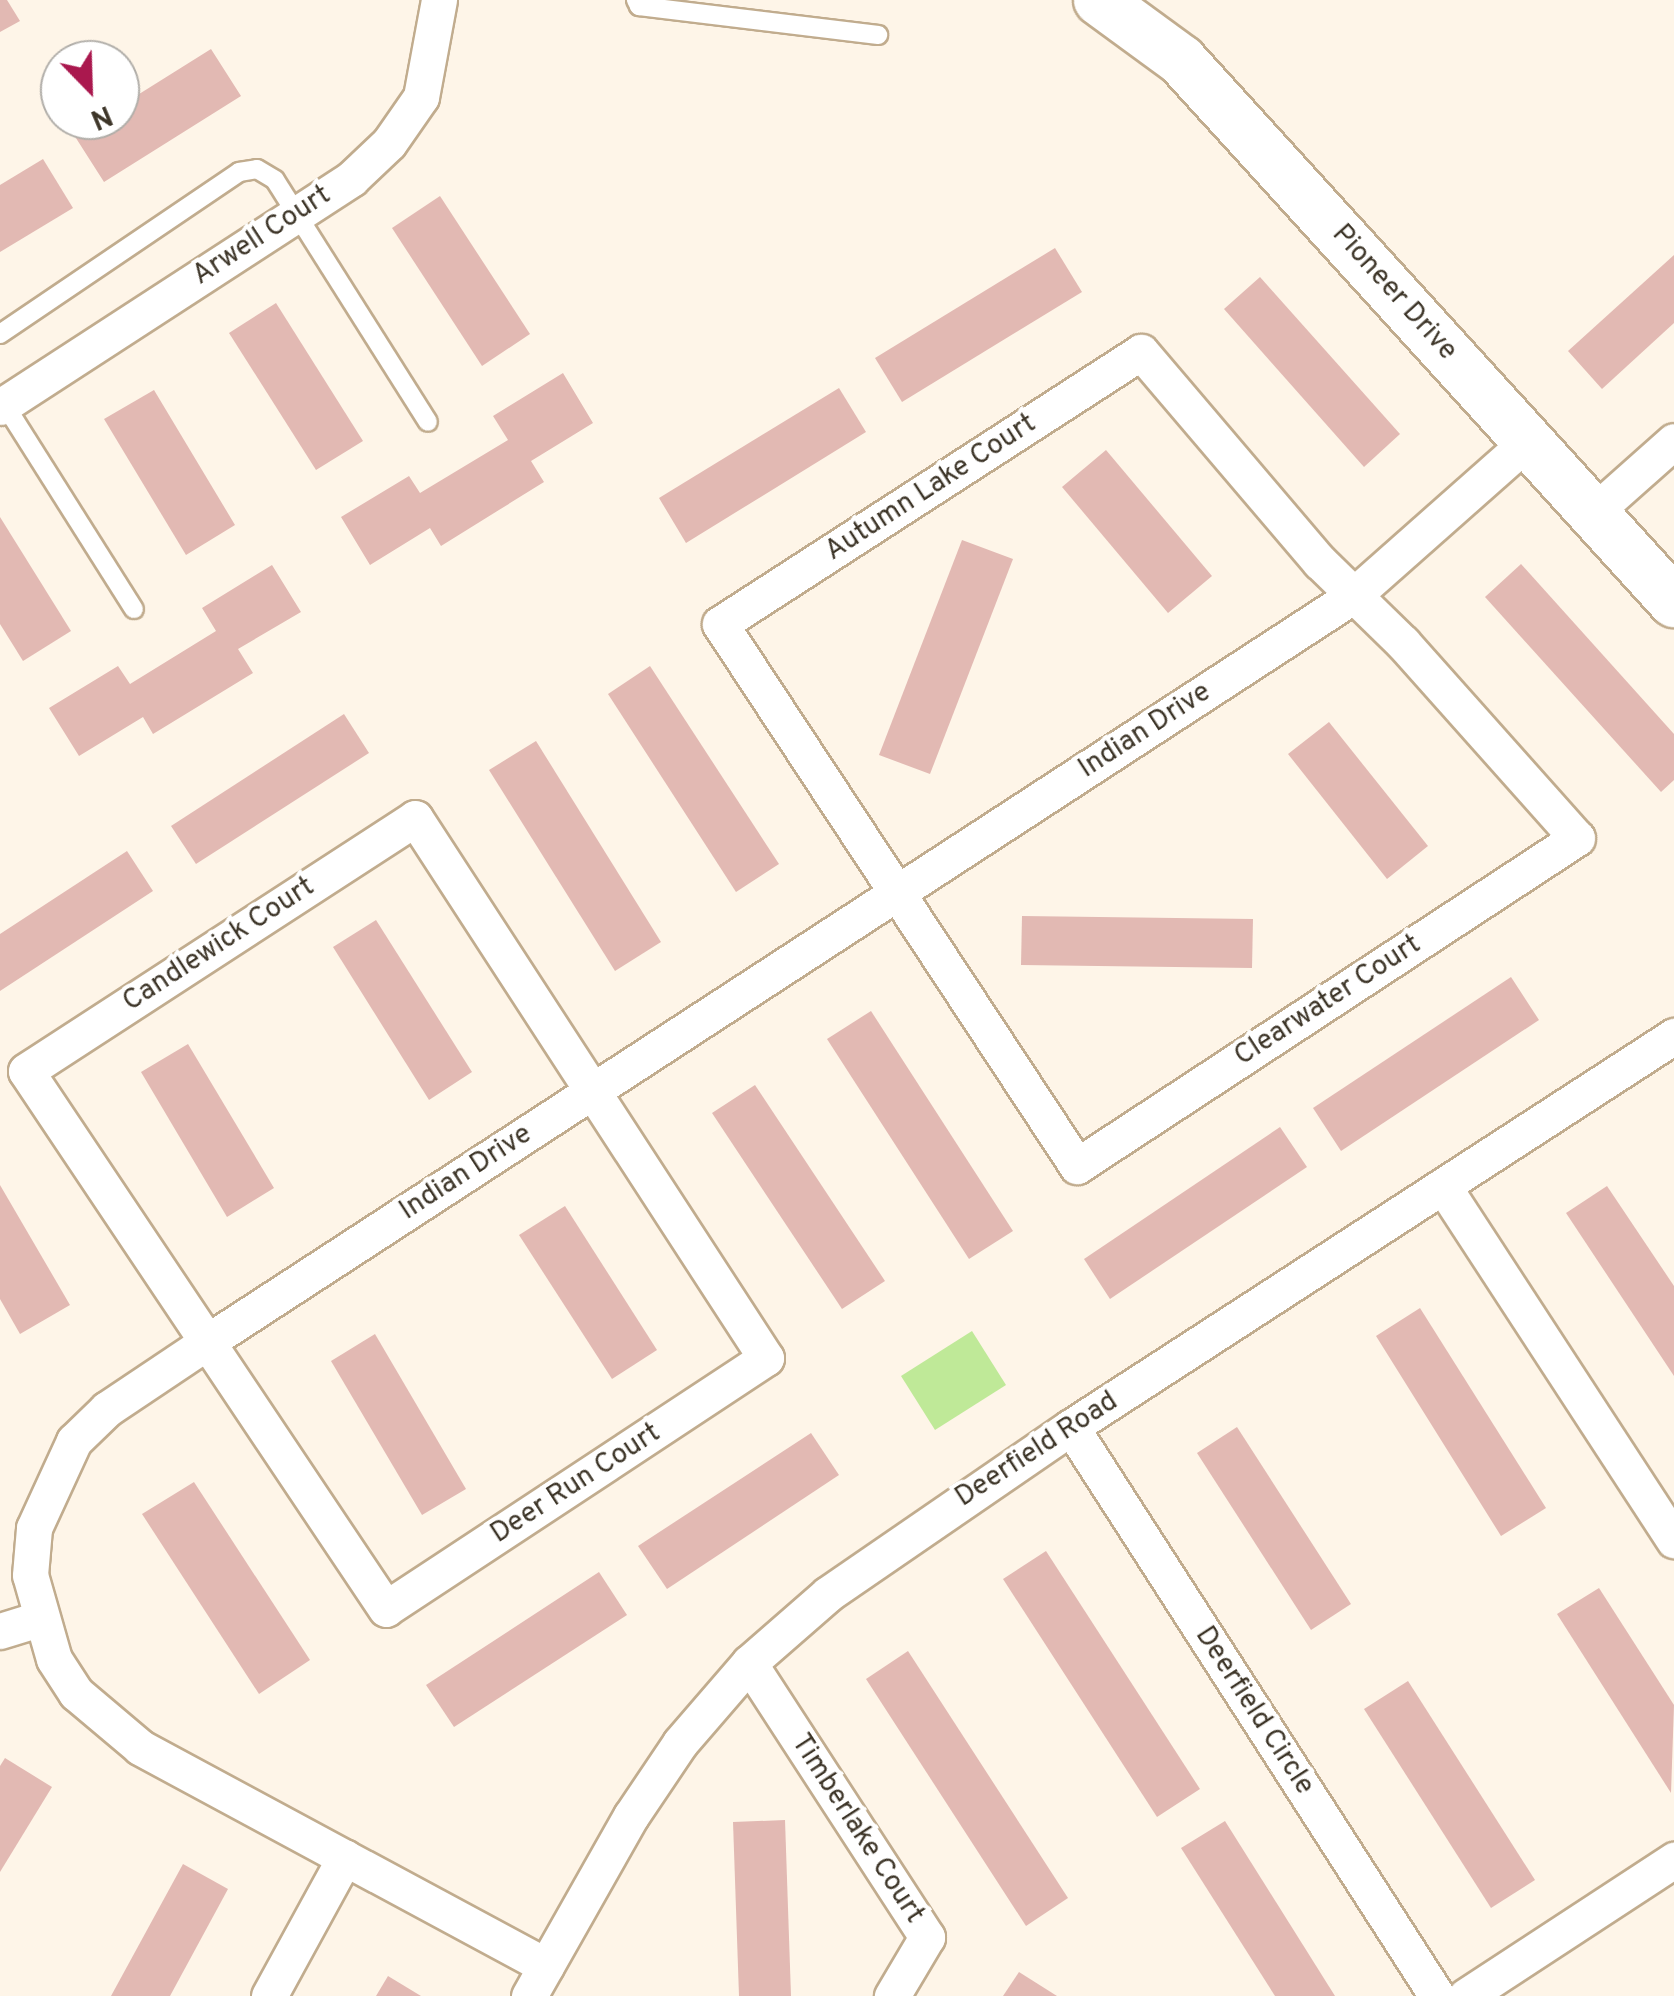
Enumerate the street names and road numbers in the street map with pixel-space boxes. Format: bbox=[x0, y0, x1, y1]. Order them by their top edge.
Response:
street label: Arwell Court bbox=[187, 179, 337, 293]
street label: Pioneer Drive bbox=[1324, 218, 1464, 368]
street label: Autumn Lake Court bbox=[819, 407, 1043, 569]
street label: Indian Drive bbox=[1073, 676, 1217, 786]
street label: Candlewick Court bbox=[117, 871, 321, 1019]
street label: Clearwater Court bbox=[1229, 928, 1427, 1074]
street label: Indian Drive bbox=[394, 1118, 538, 1228]
street label: Deerfield Road bbox=[950, 1385, 1124, 1515]
street label: Deer Run Court bbox=[485, 1417, 667, 1551]
street label: Deerfield Circle bbox=[1187, 1621, 1321, 1801]
street label: Timberlake Court bbox=[783, 1728, 931, 1930]

